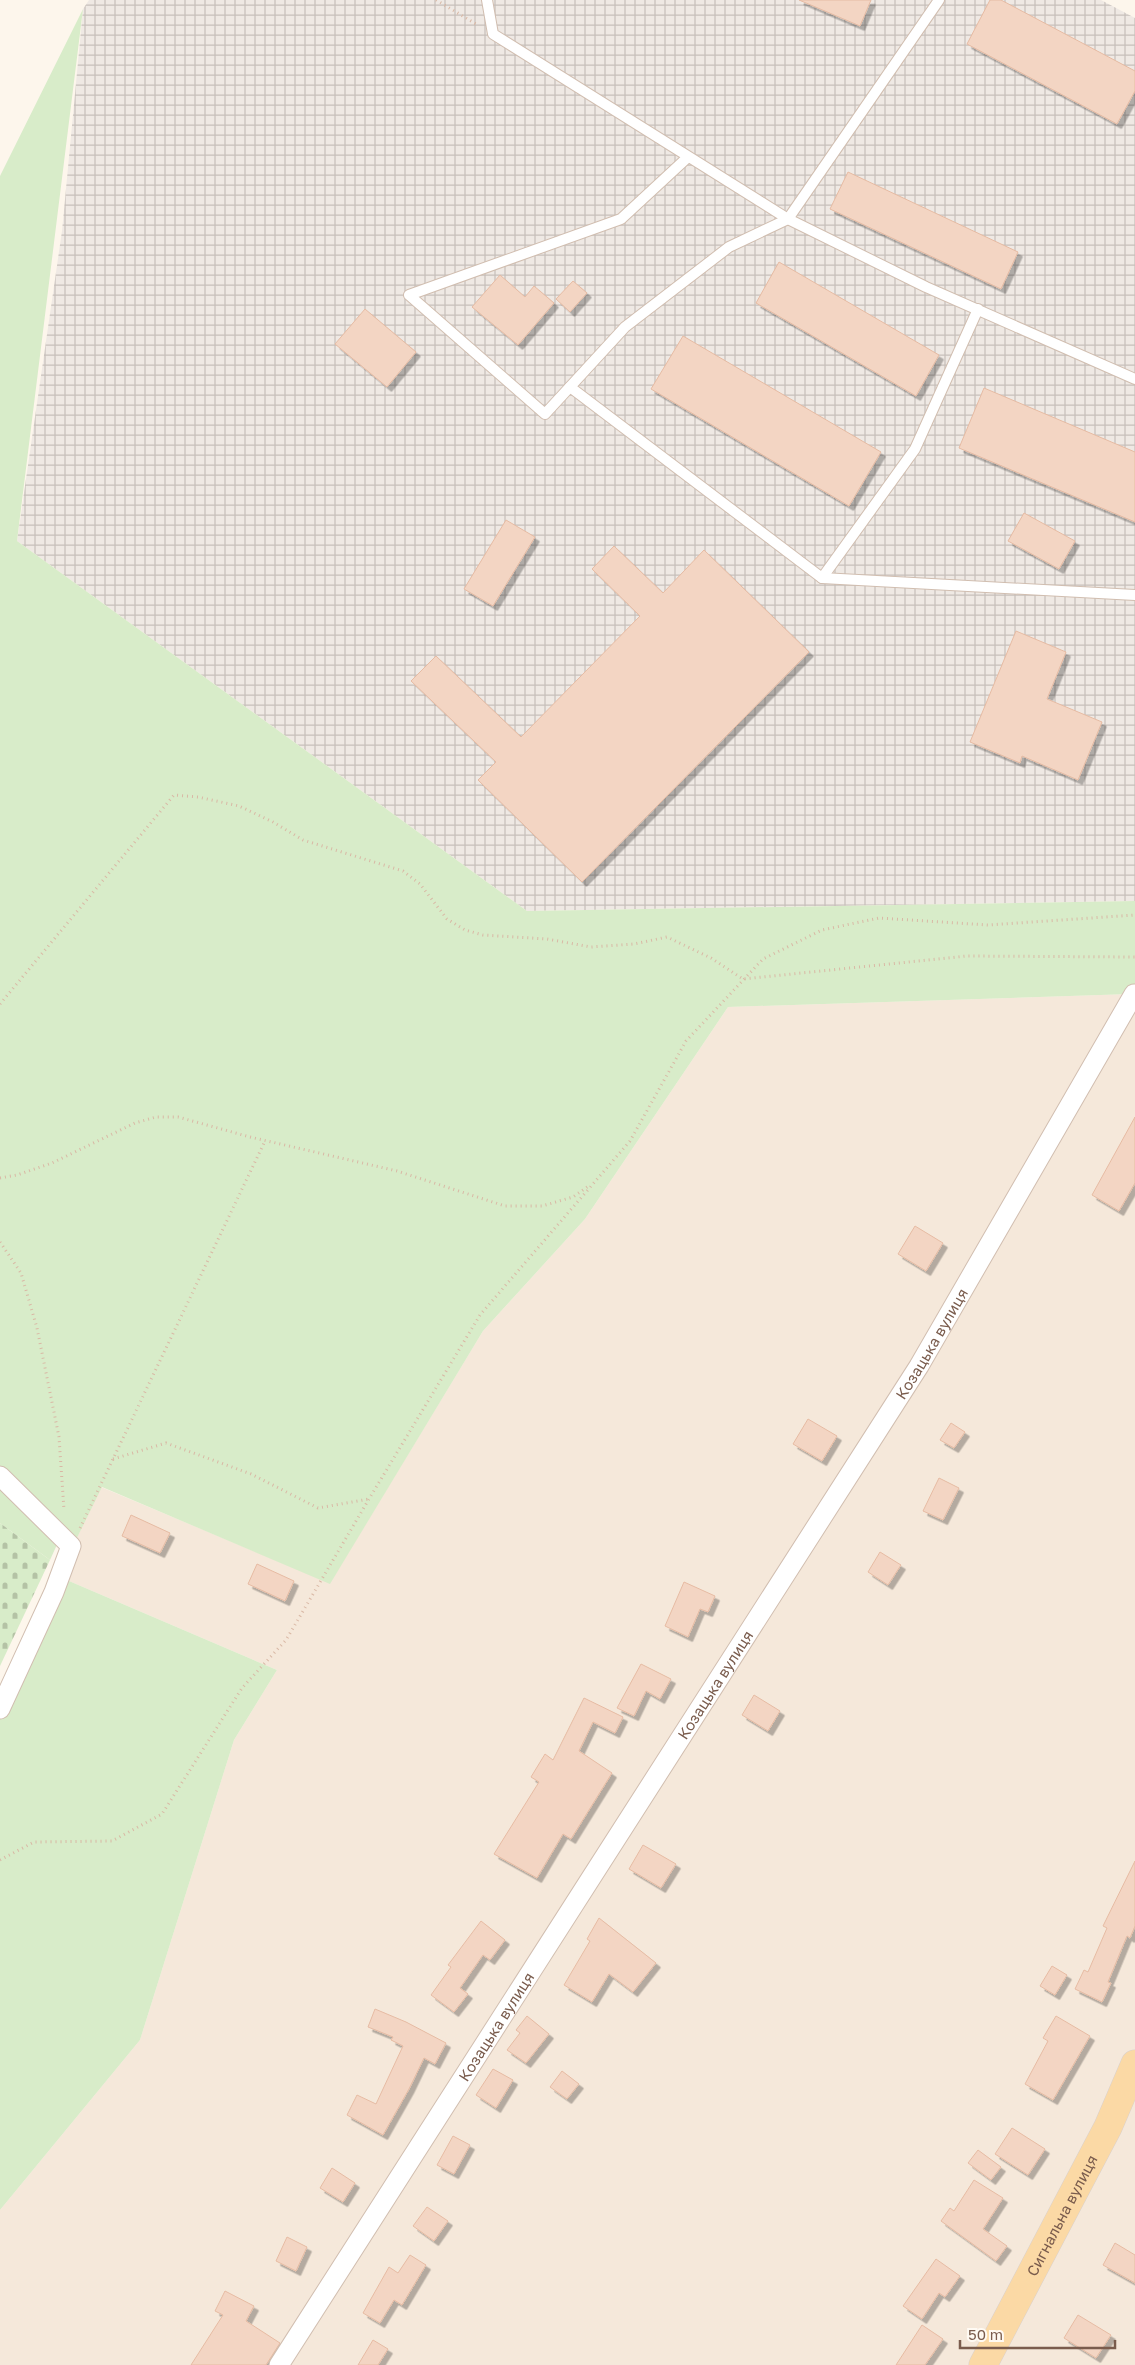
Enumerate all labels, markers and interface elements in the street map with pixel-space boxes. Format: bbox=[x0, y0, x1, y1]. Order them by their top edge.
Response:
street label: Козацька вулиця bbox=[891, 1285, 971, 1402]
street label: Козацька вулиця bbox=[673, 1627, 756, 1742]
street label: Козацька вулиця bbox=[454, 1969, 537, 2084]
street label: Сигнальна вулиця bbox=[1022, 2152, 1101, 2279]
scale bar bbox=[960, 2318, 1115, 2350]
text: 50 m bbox=[968, 2325, 1003, 2343]

